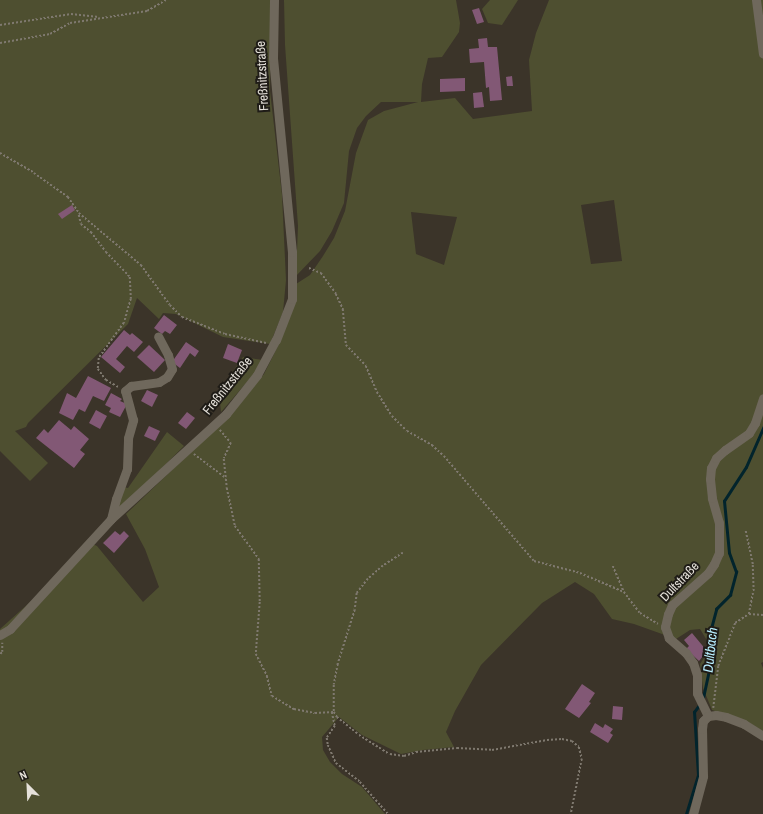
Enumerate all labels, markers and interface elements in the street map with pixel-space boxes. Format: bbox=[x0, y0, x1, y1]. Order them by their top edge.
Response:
street label: Freßnitzstraße bbox=[253, 41, 273, 111]
street label: Freßnitzstraße bbox=[200, 354, 256, 418]
street label: Dultstraße bbox=[657, 559, 703, 605]
water label: Dultbach bbox=[699, 627, 721, 673]
north arrow bbox=[8, 766, 48, 806]
text: N bbox=[17, 767, 29, 783]

